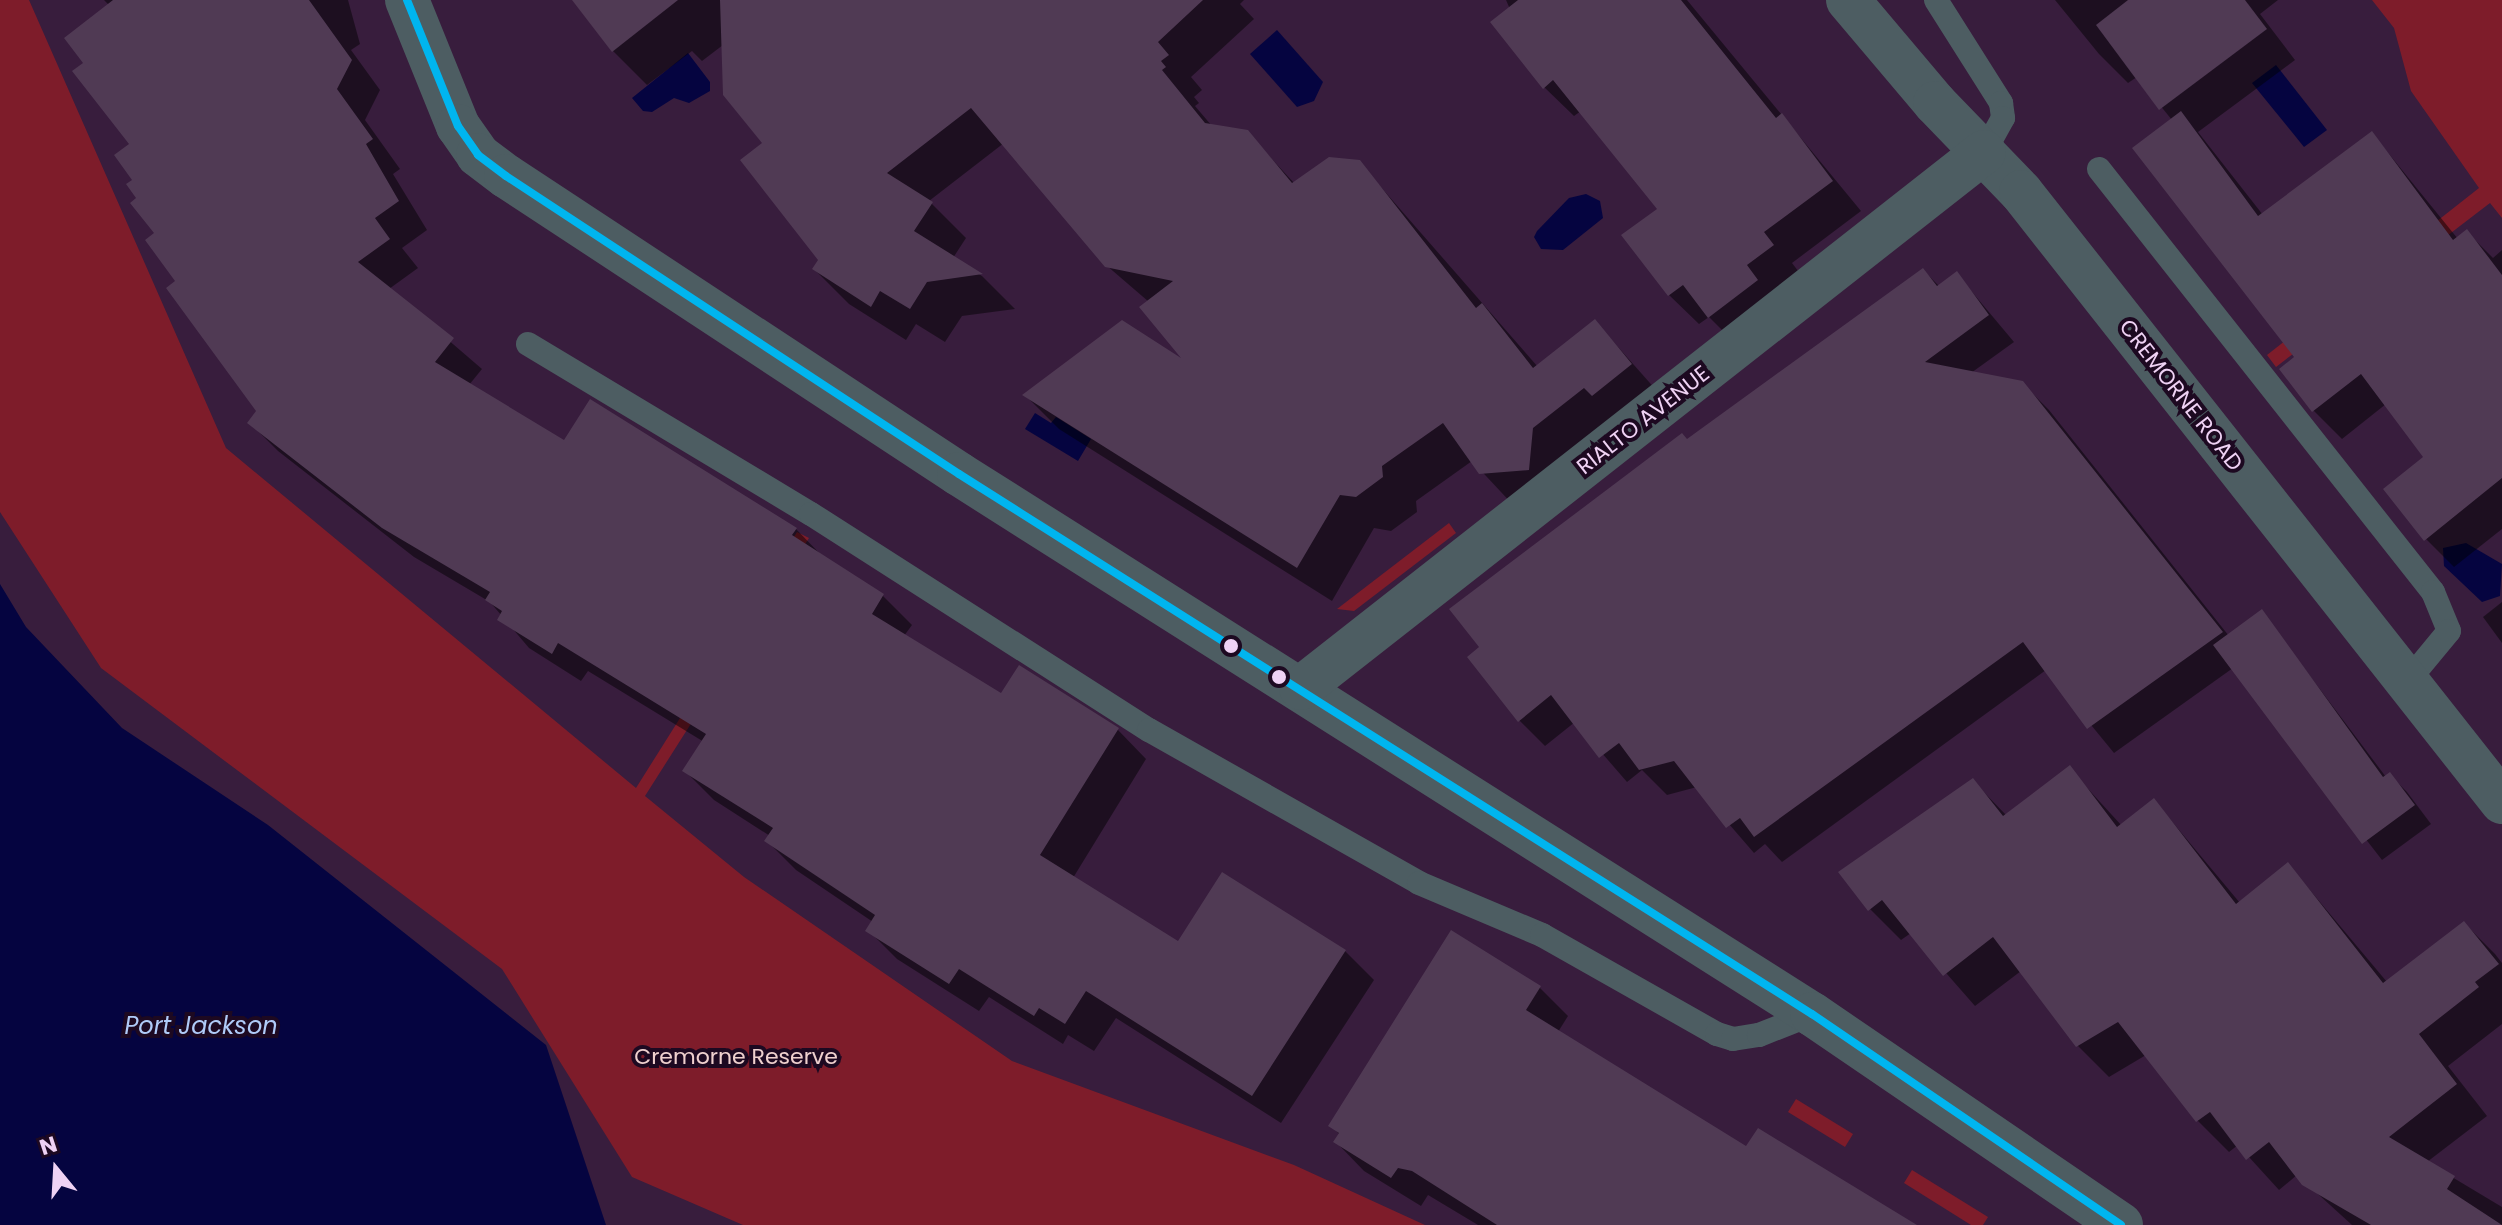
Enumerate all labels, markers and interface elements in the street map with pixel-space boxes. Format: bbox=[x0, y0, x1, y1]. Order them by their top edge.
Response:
street label: CREMORNE ROAD bbox=[2114, 314, 2248, 476]
street label: RIALTO AVENUE bbox=[1572, 360, 1714, 480]
unlabelled marker bbox=[1223, 638, 1239, 654]
unlabelled marker bbox=[1271, 669, 1287, 685]
water label: Port Jackson bbox=[124, 1012, 278, 1040]
park label: Cremorne Reserve bbox=[634, 1044, 838, 1070]
text: N bbox=[36, 1128, 61, 1163]
north arrow bbox=[16, 1129, 96, 1209]

